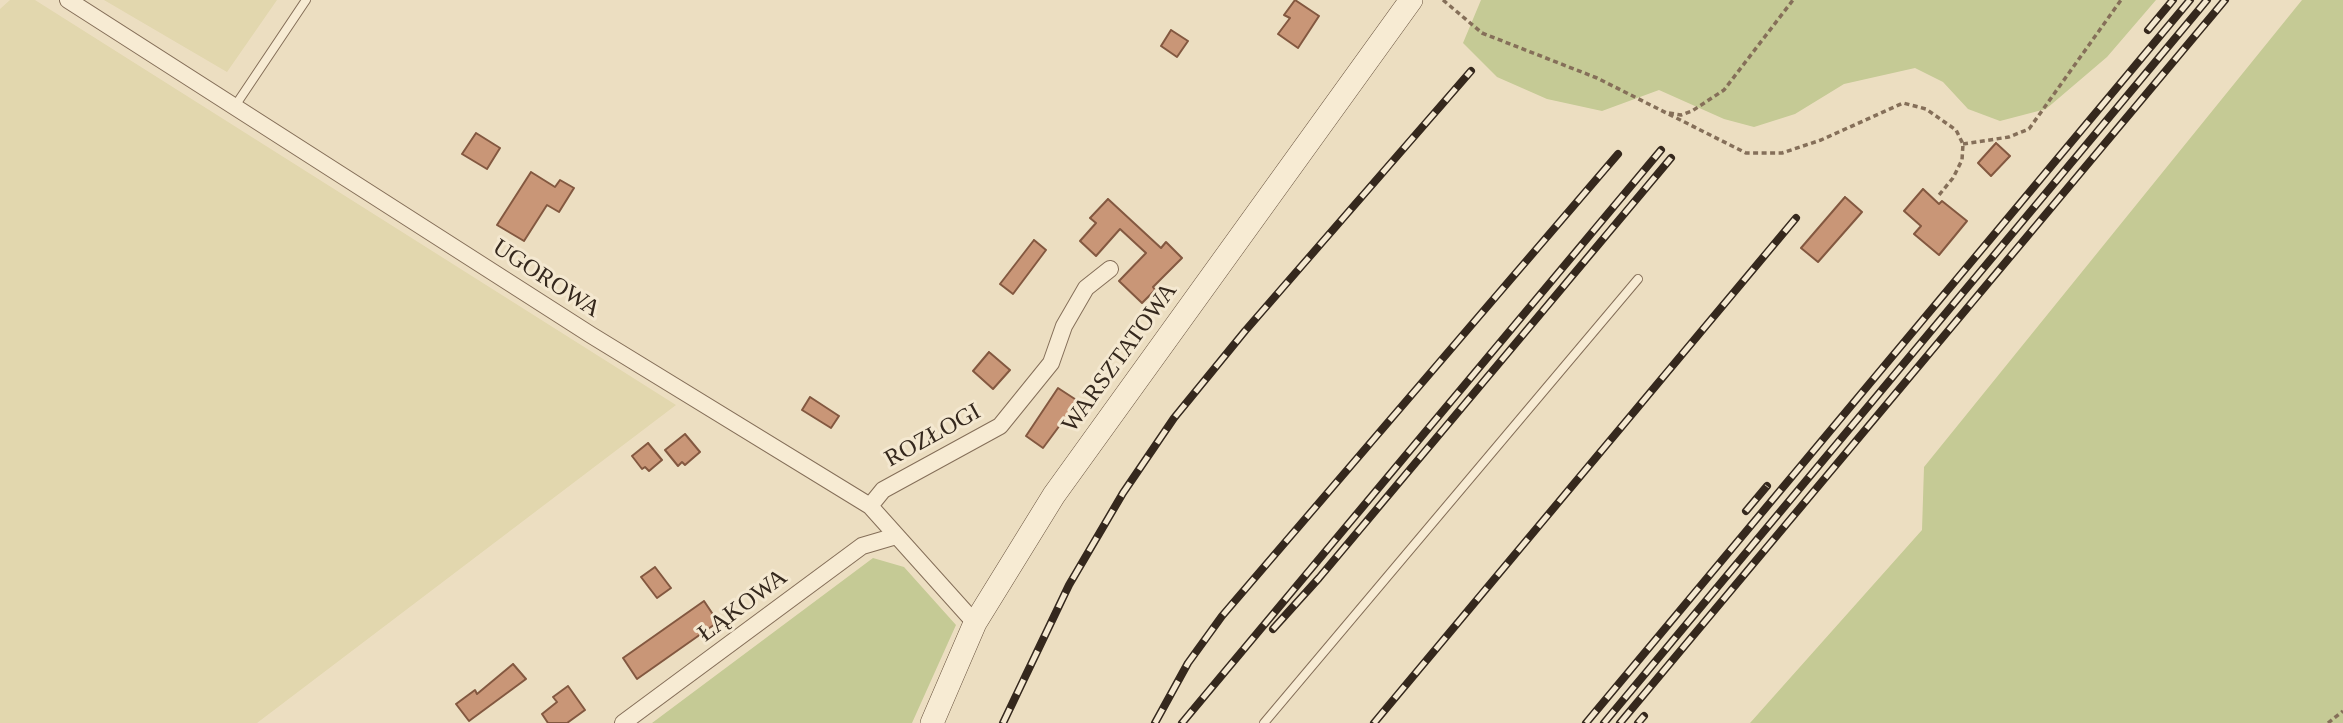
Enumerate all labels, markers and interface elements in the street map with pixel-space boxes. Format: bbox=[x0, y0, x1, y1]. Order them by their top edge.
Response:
street label: UGOROWA bbox=[487, 234, 605, 324]
street label: WARSZTATOWA bbox=[1056, 278, 1184, 438]
street label: ROZŁOGI bbox=[880, 398, 986, 474]
street label: ŁĄKOWA bbox=[693, 563, 793, 649]

